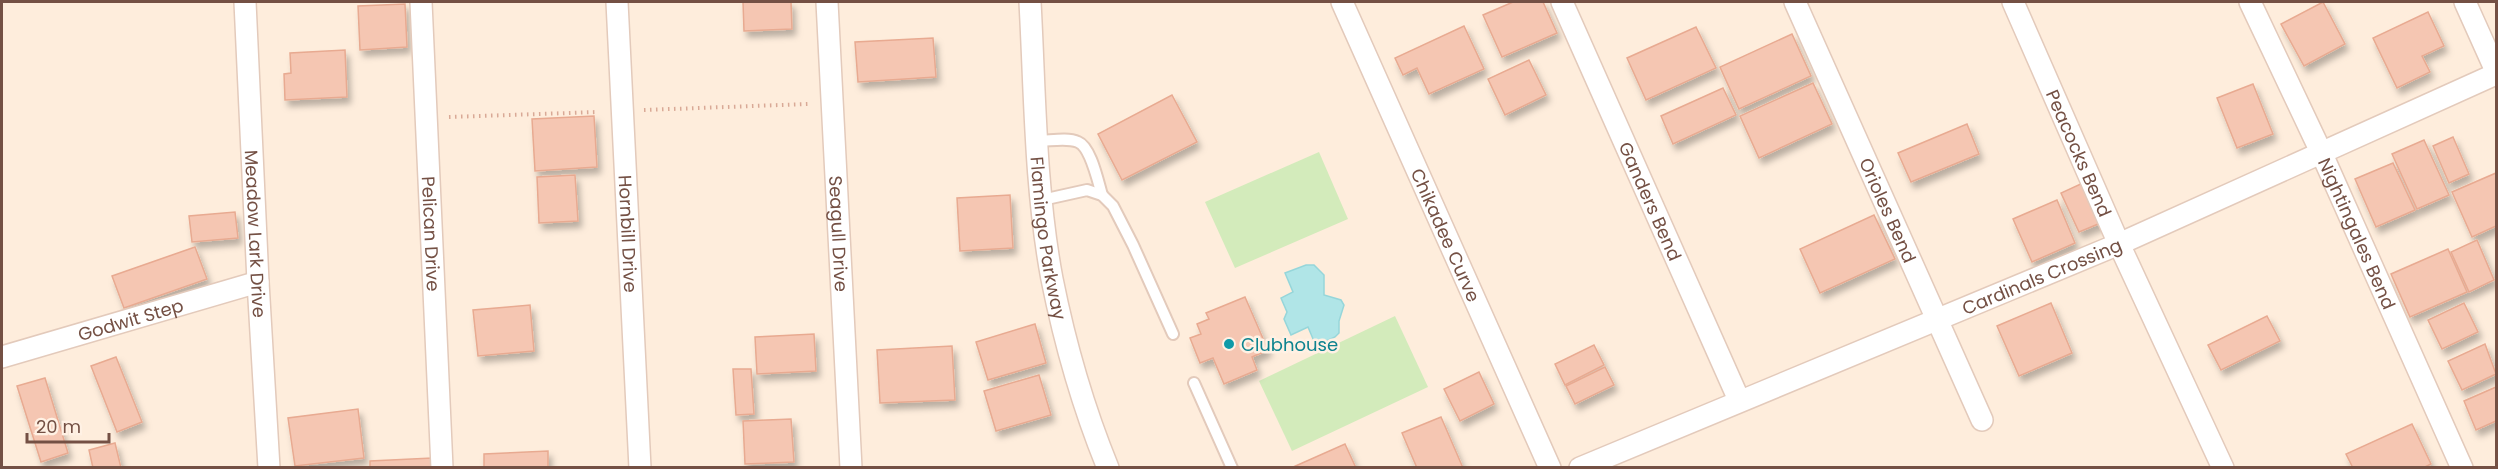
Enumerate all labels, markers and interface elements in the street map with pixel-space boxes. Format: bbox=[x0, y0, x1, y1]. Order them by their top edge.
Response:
street label: Peacocks Bend bbox=[2040, 86, 2118, 221]
street label: Ganders Bend bbox=[1613, 138, 1688, 265]
street label: Meadow Lark Drive bbox=[239, 149, 273, 318]
street label: Orioles Bend bbox=[1854, 154, 1923, 267]
street label: Nightingales Bend bbox=[2313, 154, 2402, 313]
street label: Flamingo Parkway bbox=[1025, 156, 1073, 322]
street label: Chikadee Curve bbox=[1405, 164, 1487, 306]
street label: Hornbill Drive bbox=[613, 174, 644, 293]
street label: Seagull Drive bbox=[823, 175, 854, 293]
street label: Pelican Drive bbox=[416, 176, 447, 292]
street label: Cardinals Crossing bbox=[1958, 232, 2125, 320]
street label: Godwit Step bbox=[75, 292, 186, 347]
place label: Clubhouse bbox=[1241, 332, 1338, 357]
marker: Clubhouse bbox=[1222, 337, 1236, 351]
scale bar bbox=[27, 406, 110, 444]
text: 20 m bbox=[36, 414, 81, 439]

